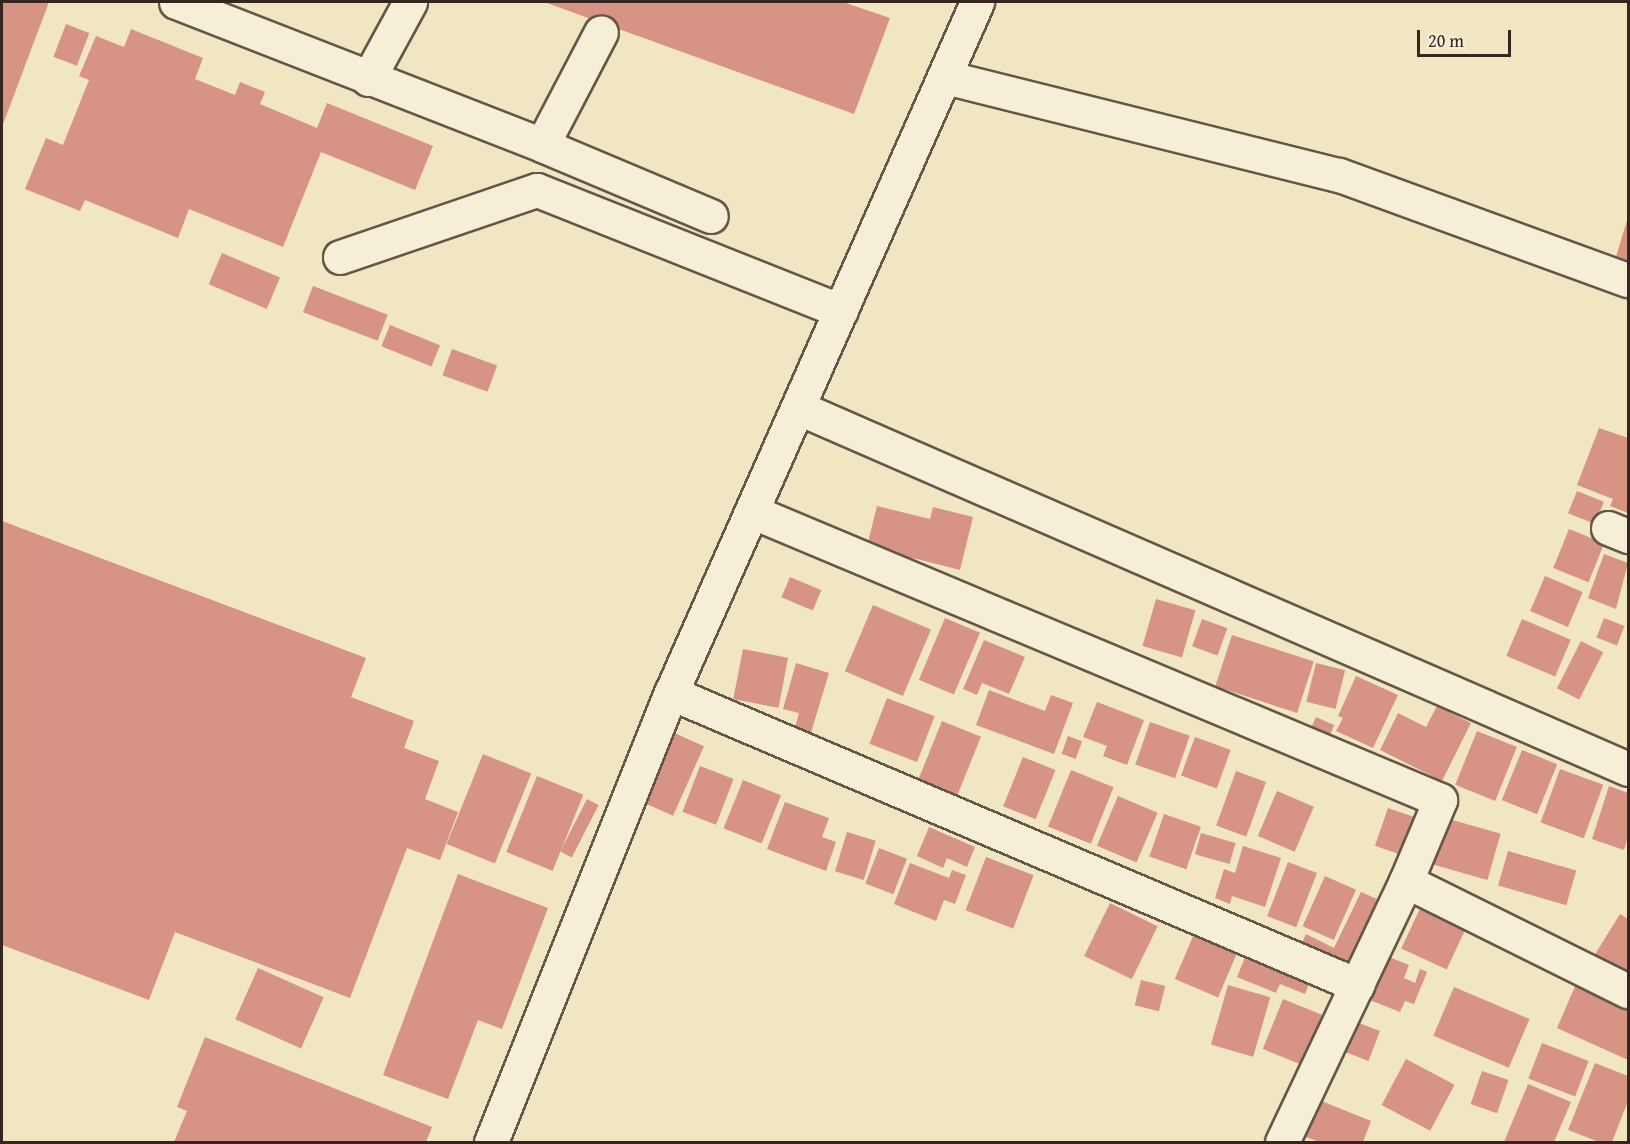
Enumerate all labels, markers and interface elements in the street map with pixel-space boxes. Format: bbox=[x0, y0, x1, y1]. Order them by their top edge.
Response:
scale bar bbox=[1420, 18, 1514, 56]
text: 20 m bbox=[1428, 27, 1464, 54]

